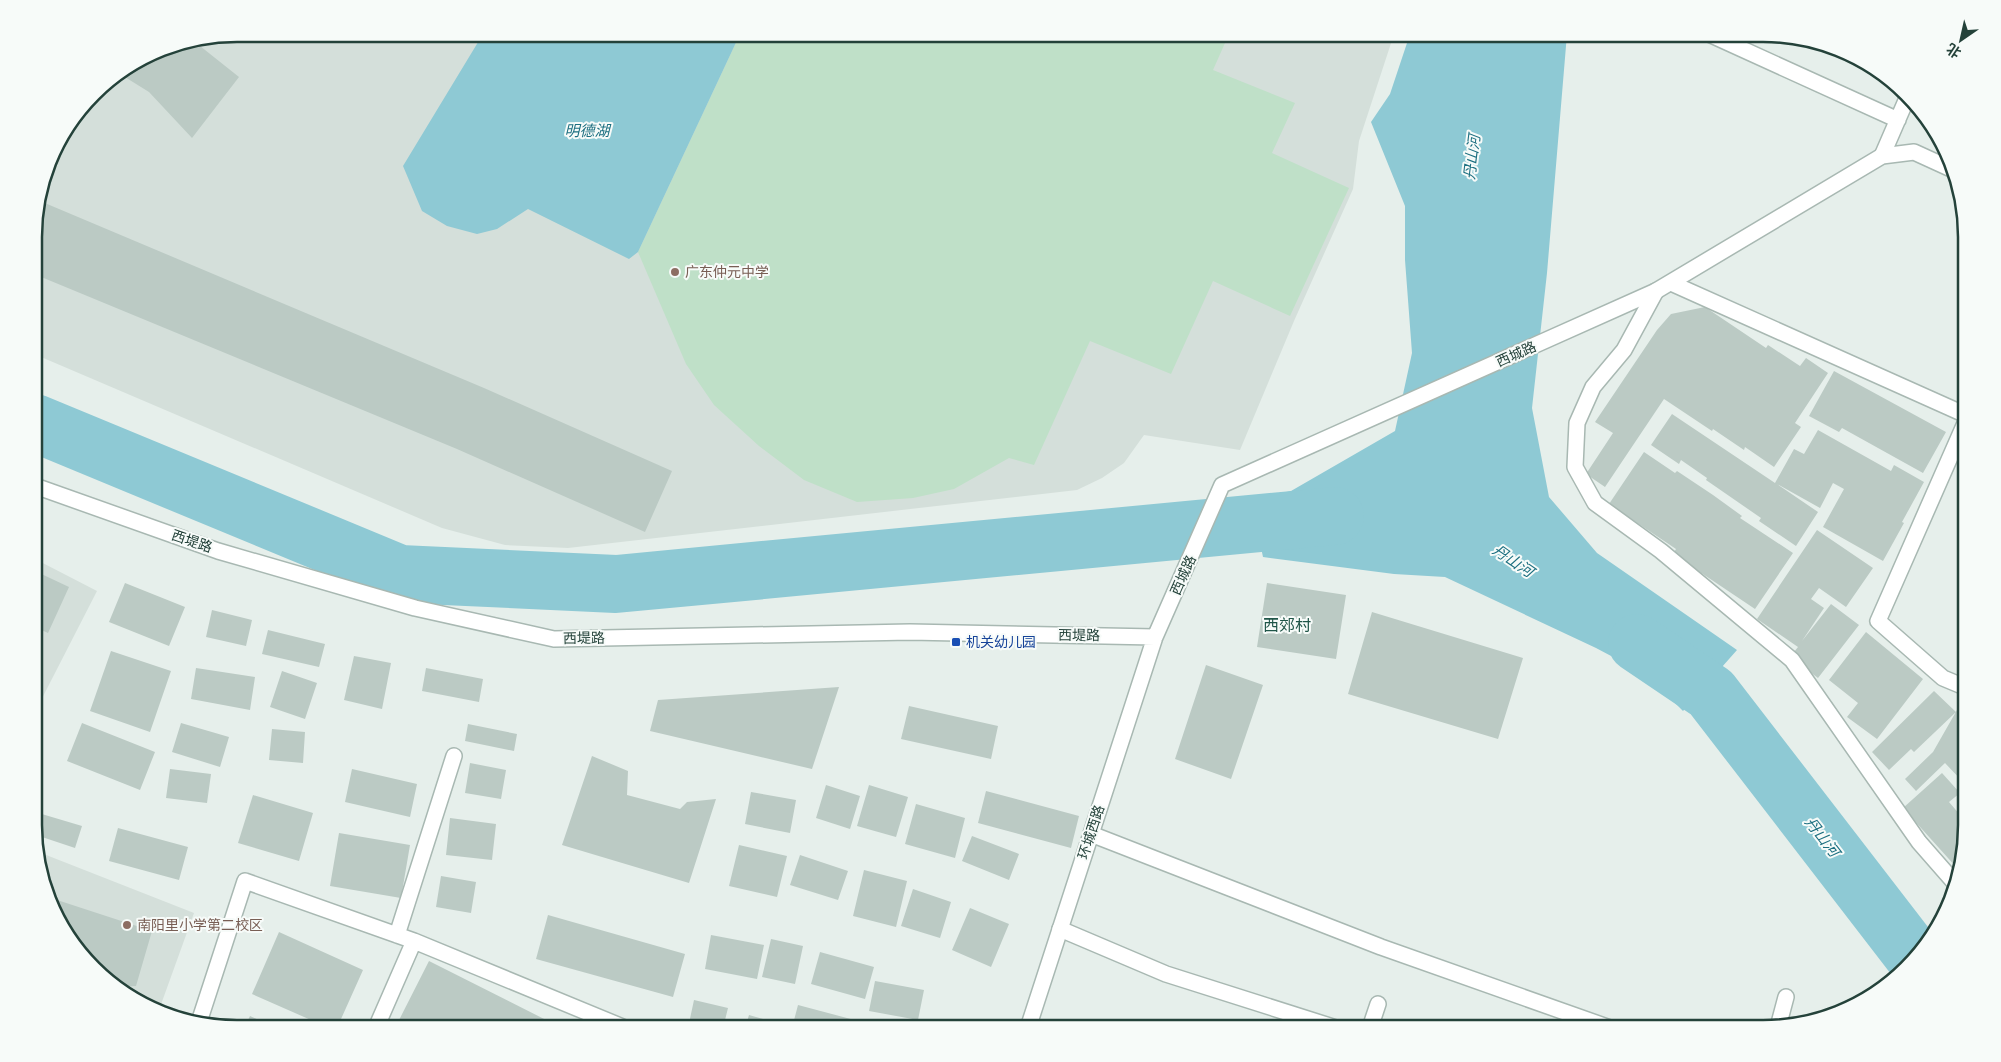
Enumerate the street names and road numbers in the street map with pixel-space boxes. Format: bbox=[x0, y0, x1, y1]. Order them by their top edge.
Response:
street label: 西城路 bbox=[1494, 338, 1538, 370]
street label: 西堤路 bbox=[170, 527, 214, 555]
street label: 西城路 bbox=[1167, 553, 1199, 597]
street label: 西堤路 bbox=[1058, 627, 1100, 643]
street label: 西堤路 bbox=[563, 630, 605, 646]
street label: 环城西路 bbox=[1075, 803, 1107, 861]

